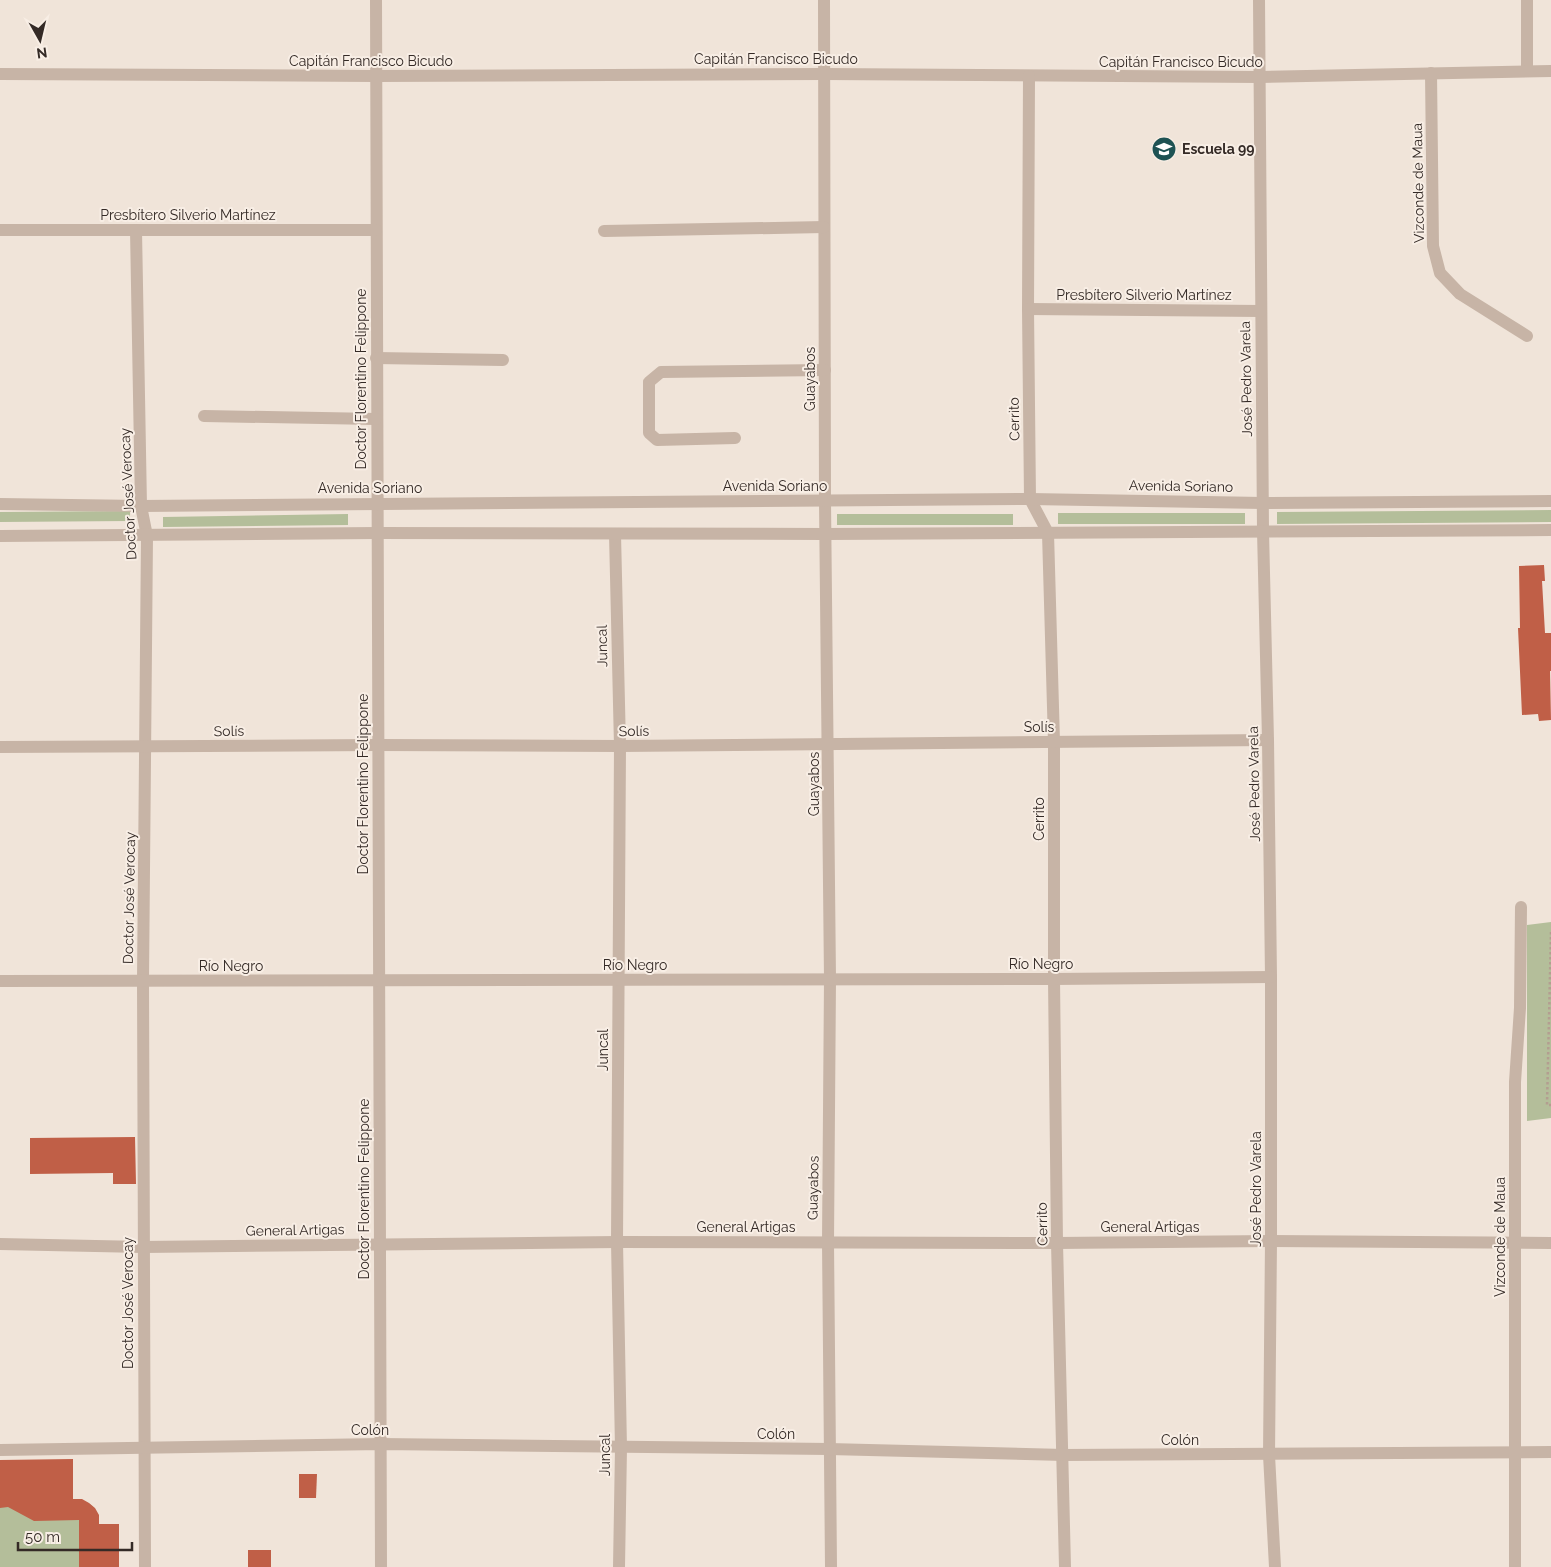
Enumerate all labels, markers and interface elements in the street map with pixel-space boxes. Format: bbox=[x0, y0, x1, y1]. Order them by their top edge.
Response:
north arrow bbox=[15, 15, 65, 65]
text: N bbox=[35, 44, 48, 62]
street label: Capitán Francisco Bicudo bbox=[694, 51, 858, 67]
street label: Capitán Francisco Bicudo bbox=[289, 53, 453, 69]
street label: Capitán Francisco Bicudo bbox=[1099, 54, 1263, 70]
street label: Vizconde de Maua bbox=[1409, 123, 1427, 243]
school or university icon: Escuela 99 bbox=[1151, 136, 1177, 162]
place label: Escuela 99 bbox=[1182, 141, 1255, 157]
street label: Presbítero Silverio Martínez bbox=[100, 207, 276, 223]
street label: Presbítero Silverio Martínez bbox=[1056, 287, 1232, 303]
street label: Doctor Florentino Felippone bbox=[353, 288, 369, 470]
street label: José Pedro Varela bbox=[1237, 321, 1255, 437]
street label: Guayabos bbox=[802, 347, 818, 411]
street label: Cerrito bbox=[1006, 397, 1022, 441]
street label: Doctor José Verocay bbox=[117, 427, 139, 560]
street label: Avenida Soriano bbox=[1129, 477, 1233, 495]
street label: Avenida Soriano bbox=[723, 478, 827, 494]
street label: Avenida Soriano bbox=[318, 480, 422, 496]
street label: Juncal bbox=[594, 625, 610, 667]
street label: Doctor Florentino Felippone bbox=[355, 693, 371, 875]
street label: Solís bbox=[1024, 719, 1054, 735]
street label: Solís bbox=[214, 723, 245, 739]
street label: Solís bbox=[619, 723, 650, 739]
street label: José Pedro Varela bbox=[1245, 726, 1263, 842]
street label: Guayabos bbox=[806, 752, 822, 816]
street label: Cerrito bbox=[1031, 797, 1047, 841]
street label: Doctor José Verocay bbox=[120, 831, 138, 964]
street label: Río Negro bbox=[1009, 956, 1073, 972]
street label: Río Negro bbox=[603, 957, 667, 973]
street label: Río Negro bbox=[199, 958, 263, 974]
street label: Juncal bbox=[595, 1029, 611, 1071]
street label: Doctor Florentino Felippone bbox=[356, 1098, 372, 1280]
street label: José Pedro Varela bbox=[1248, 1131, 1264, 1247]
street label: Guayabos bbox=[804, 1155, 822, 1220]
street label: Vizconde de Maua bbox=[1492, 1177, 1508, 1297]
street label: Cerrito bbox=[1034, 1202, 1050, 1246]
street label: General Artigas bbox=[697, 1219, 796, 1235]
street label: General Artigas bbox=[1101, 1219, 1200, 1235]
street label: General Artigas bbox=[245, 1221, 345, 1239]
street label: Doctor José Verocay bbox=[120, 1236, 136, 1369]
street label: Colón bbox=[351, 1422, 389, 1438]
street label: Colón bbox=[757, 1426, 795, 1442]
street label: Colón bbox=[1161, 1432, 1199, 1448]
street label: Juncal bbox=[597, 1434, 613, 1476]
scale bar bbox=[18, 1520, 131, 1552]
text: 50 m bbox=[25, 1528, 60, 1546]

